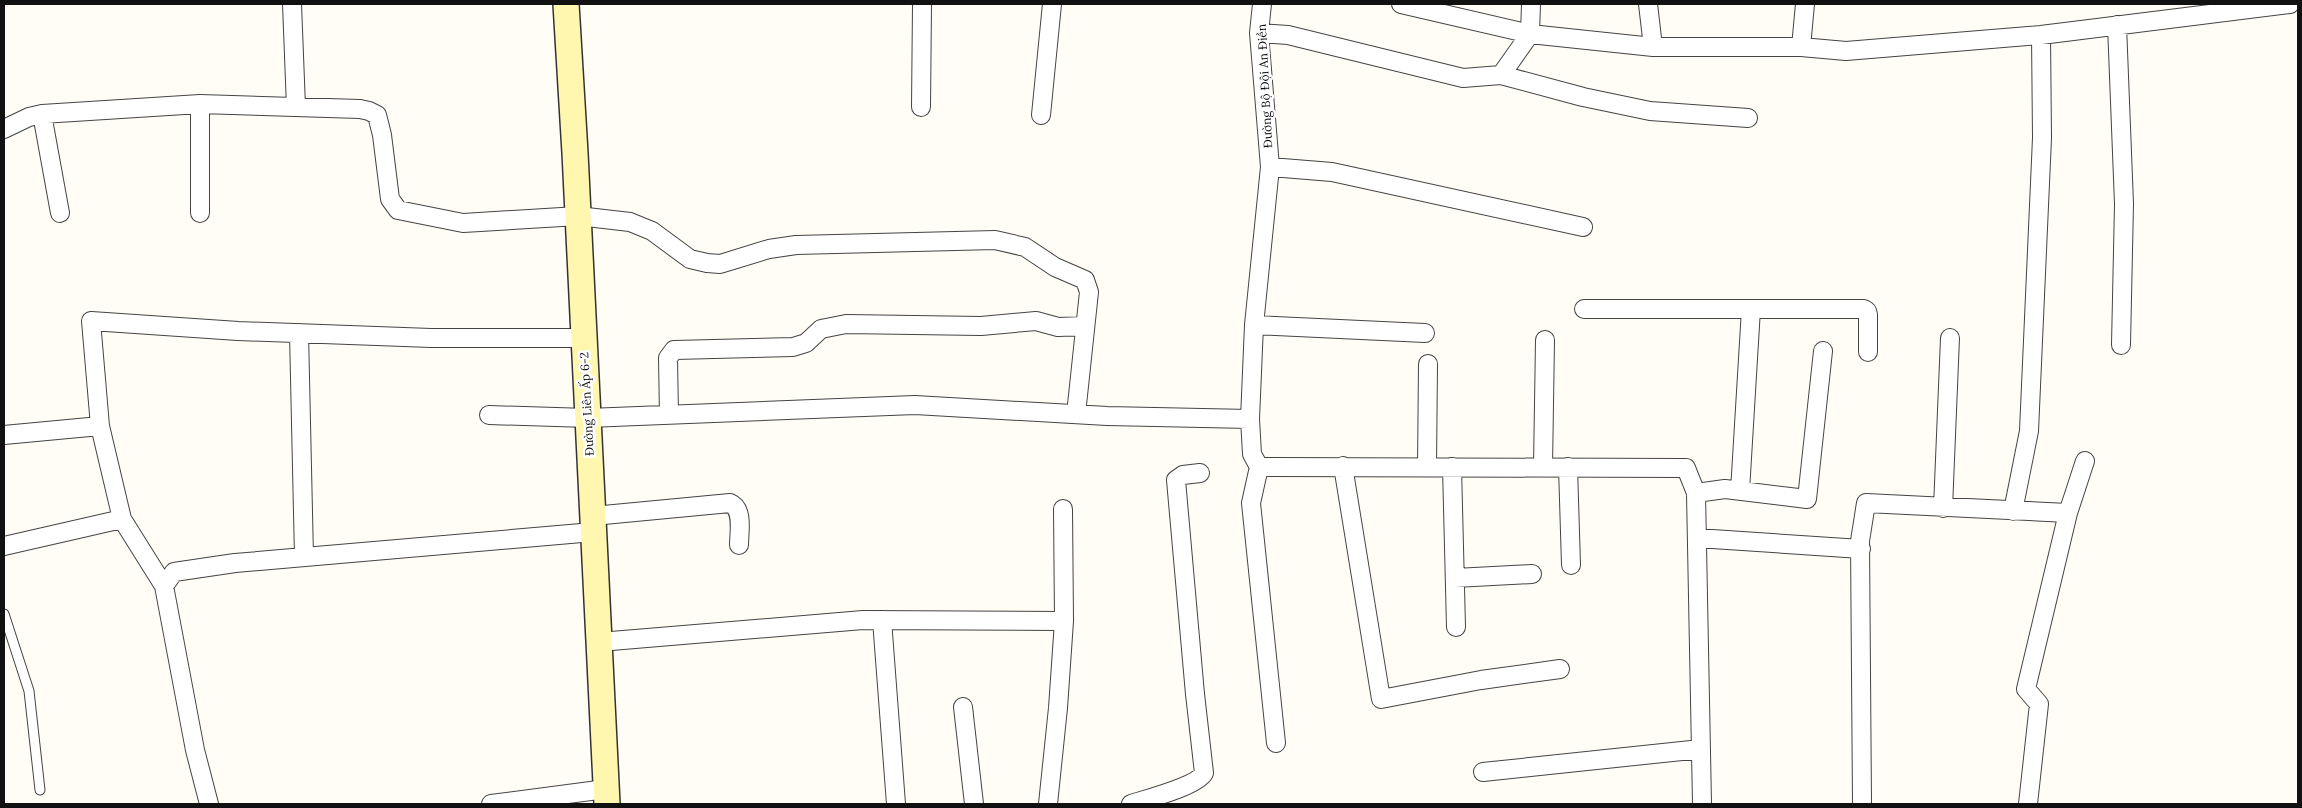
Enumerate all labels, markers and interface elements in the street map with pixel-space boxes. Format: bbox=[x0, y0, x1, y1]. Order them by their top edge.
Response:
street label: Đường Bộ Đội An Điền bbox=[1254, 24, 1275, 149]
street label: Đường Liên Ấp 6-2 bbox=[576, 352, 597, 456]

